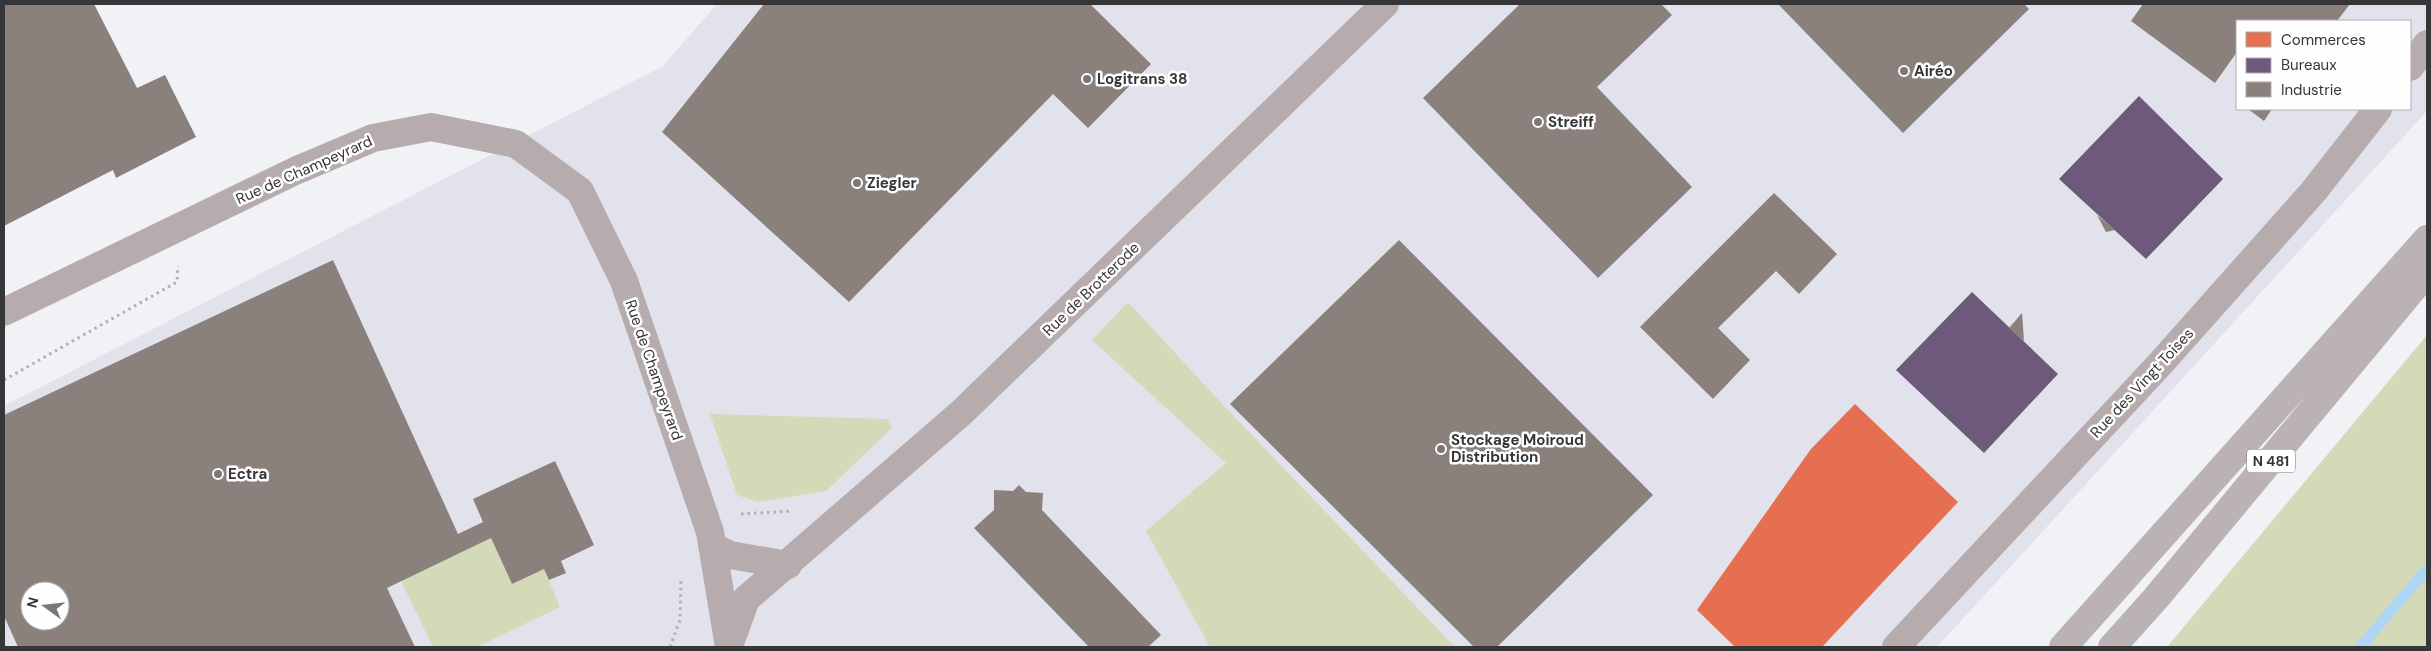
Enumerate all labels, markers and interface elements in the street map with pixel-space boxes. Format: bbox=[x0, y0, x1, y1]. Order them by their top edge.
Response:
legend bbox=[2236, 20, 2411, 110]
text: Commerces bbox=[2281, 30, 2366, 50]
text: Bureaux bbox=[2281, 55, 2337, 75]
place label: Airéo bbox=[1914, 61, 1953, 81]
marker: Airéo bbox=[1898, 65, 1910, 77]
place label: Logitrans 38 bbox=[1097, 69, 1187, 89]
marker: Logitrans 38 bbox=[1081, 73, 1093, 85]
text: Industrie bbox=[2281, 80, 2342, 100]
place label: Streiff bbox=[1548, 112, 1594, 132]
marker: Streiff bbox=[1532, 116, 1544, 128]
street label: Rue de Champeyrard bbox=[233, 131, 375, 209]
place label: Ziegler bbox=[867, 173, 917, 193]
marker: Ziegler bbox=[851, 177, 863, 189]
street label: Rue de Brotterode bbox=[1038, 238, 1144, 340]
street label: Rue de Champeyrard bbox=[621, 297, 687, 443]
street label: Rue des Vingt Toises bbox=[2086, 324, 2198, 442]
place label: Stockage Moiroud Distribution bbox=[1451, 430, 1584, 467]
marker: Stockage Moiroud Distribution bbox=[1435, 443, 1447, 455]
road number: N 481 bbox=[2247, 450, 2295, 472]
place label: Ectra bbox=[228, 464, 267, 484]
marker: Ectra bbox=[212, 468, 224, 480]
north arrow bbox=[20, 581, 70, 631]
text: N bbox=[22, 595, 42, 610]

